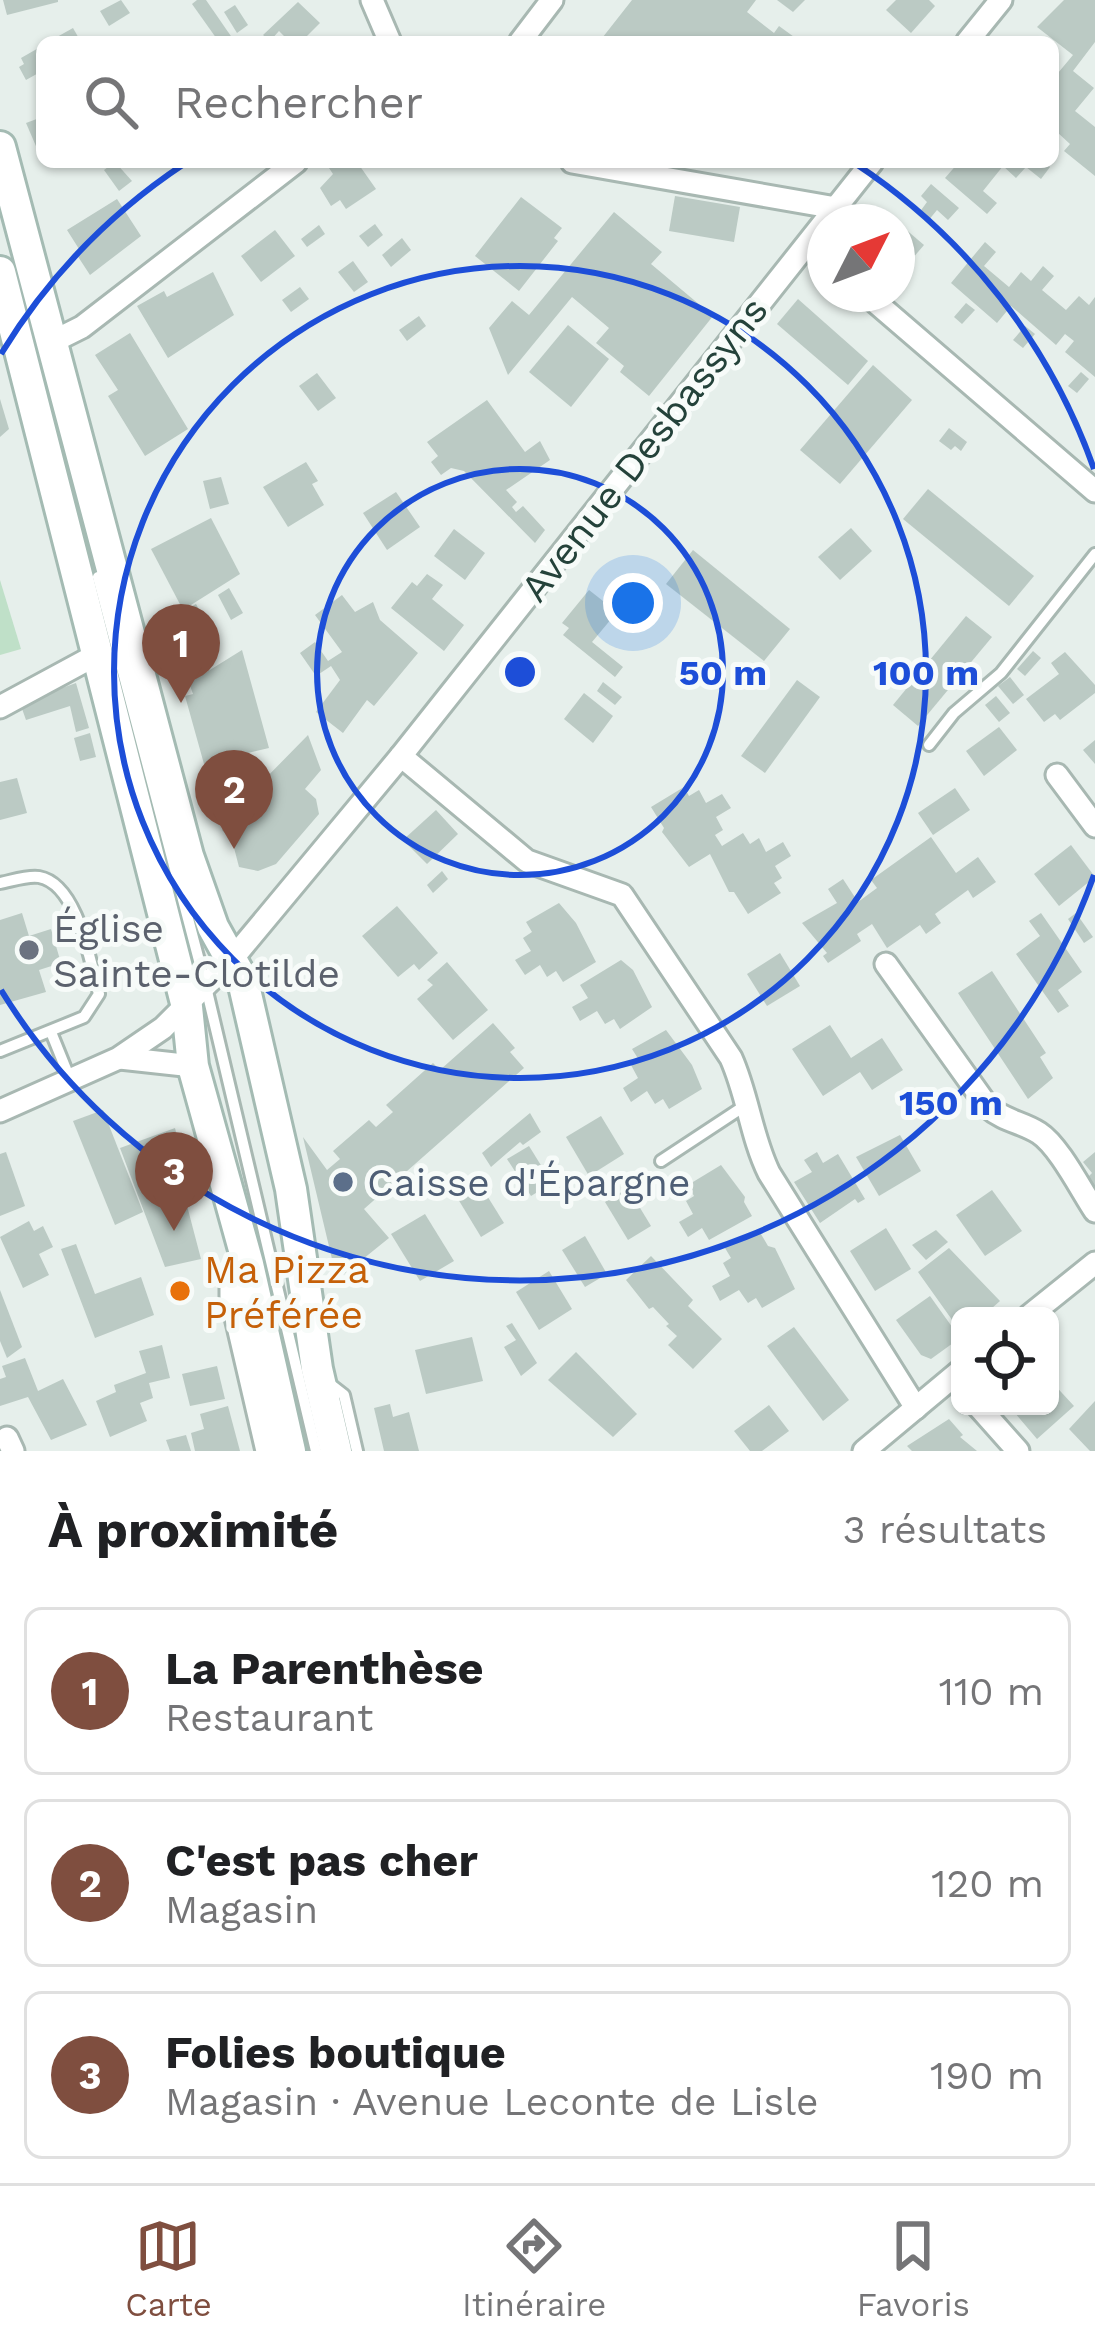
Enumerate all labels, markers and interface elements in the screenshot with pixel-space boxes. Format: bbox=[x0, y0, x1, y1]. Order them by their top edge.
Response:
search box bbox=[36, 36, 1059, 168]
icon: search bbox=[78, 69, 144, 135]
text: Rechercher bbox=[174, 76, 423, 129]
north arrow bbox=[807, 204, 915, 312]
street label: Avenue Desbassyns bbox=[511, 288, 777, 610]
your location bbox=[603, 573, 663, 633]
pin: 1 bbox=[142, 604, 220, 703]
centre of rings bbox=[499, 651, 541, 693]
text: 50 m bbox=[679, 652, 767, 694]
text: 100 m bbox=[873, 652, 979, 694]
pin: 2 bbox=[195, 750, 273, 849]
place label: Église Sainte-Clotilde bbox=[53, 906, 340, 996]
marker: Église Sainte-Clotilde bbox=[16, 937, 42, 963]
text: 150 m bbox=[899, 1082, 1003, 1124]
pin: 3 bbox=[135, 1132, 213, 1231]
place label: Caisse d'Épargne bbox=[367, 1160, 690, 1205]
marker: Caisse d'Épargne bbox=[330, 1169, 356, 1195]
place label: Ma Pizza Préférée bbox=[204, 1247, 369, 1337]
marker: Ma Pizza Préférée bbox=[167, 1278, 193, 1304]
map controls bbox=[951, 1307, 1059, 1415]
button: locate bbox=[951, 1307, 1059, 1415]
text: À proximité bbox=[48, 1500, 338, 1559]
text: 3 résultats bbox=[843, 1507, 1047, 1552]
text: La Parenthèse bbox=[165, 1642, 484, 1695]
text: 1 bbox=[82, 1669, 98, 1714]
text: 110 m bbox=[939, 1669, 1044, 1714]
text: Restaurant bbox=[165, 1695, 373, 1740]
text: C'est pas cher bbox=[165, 1834, 478, 1887]
text: 2 bbox=[78, 1861, 102, 1906]
text: 120 m bbox=[931, 1861, 1044, 1906]
text: Magasin bbox=[165, 1887, 318, 1932]
text: Folies boutique bbox=[165, 2026, 506, 2079]
text: 3 bbox=[78, 2053, 102, 2098]
text: 190 m bbox=[930, 2053, 1044, 2098]
text: Magasin · Avenue Leconte de Lisle bbox=[165, 2079, 819, 2124]
tab: Carte bbox=[125, 2213, 212, 2324]
tab: Itinéraire bbox=[462, 2213, 606, 2324]
tab: Favoris bbox=[857, 2213, 970, 2324]

